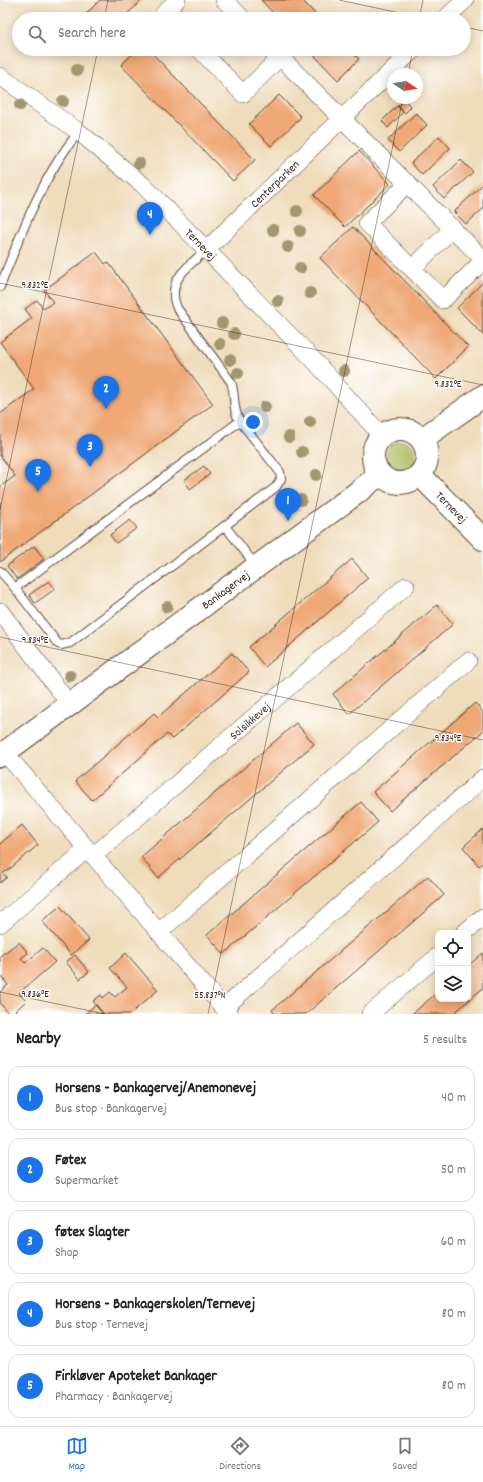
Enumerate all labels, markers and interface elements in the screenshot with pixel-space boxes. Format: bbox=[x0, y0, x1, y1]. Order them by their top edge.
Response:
search box bbox=[12, 12, 471, 56]
icon: search bbox=[26, 23, 48, 45]
text: Search here bbox=[58, 23, 126, 45]
north arrow bbox=[387, 68, 423, 104]
street label: Centerparken bbox=[247, 157, 304, 213]
pin: 4 bbox=[137, 202, 163, 235]
street label: Ternevej bbox=[180, 226, 220, 265]
text: 9.832°E bbox=[22, 279, 49, 293]
pin: 2 bbox=[93, 376, 119, 409]
text: 9.832°E bbox=[435, 378, 462, 392]
your location bbox=[243, 412, 263, 432]
pin: 3 bbox=[77, 434, 103, 467]
pin: 5 bbox=[25, 459, 51, 492]
pin: 1 bbox=[275, 488, 301, 521]
street label: Ternevej bbox=[431, 488, 470, 528]
street label: Bankagervej bbox=[199, 568, 254, 614]
text: 9.834°E bbox=[22, 634, 49, 648]
street label: Solsikkevej bbox=[226, 699, 275, 744]
text: 9.834°E bbox=[435, 732, 462, 746]
map controls bbox=[435, 930, 471, 1002]
button: locate bbox=[435, 930, 471, 966]
button: layers bbox=[435, 966, 471, 1002]
text: 9.836°E bbox=[21, 988, 49, 1002]
text: 55.837°N bbox=[194, 989, 226, 1003]
text: Nearby bbox=[16, 1028, 60, 1052]
text: 5 results bbox=[423, 1031, 467, 1050]
text: Horsens - Bankagervej/Anemonevej bbox=[55, 1078, 256, 1100]
text: 1 bbox=[29, 1089, 31, 1108]
text: 40 m bbox=[442, 1089, 466, 1108]
text: Bus stop · Bankagervej bbox=[55, 1100, 167, 1119]
text: Føtex bbox=[55, 1150, 86, 1172]
text: 2 bbox=[27, 1161, 33, 1180]
text: 50 m bbox=[441, 1161, 466, 1180]
text: Supermarket bbox=[55, 1172, 119, 1191]
text: føtex Slagter bbox=[55, 1222, 130, 1244]
text: 3 bbox=[27, 1233, 33, 1252]
text: 60 m bbox=[441, 1233, 466, 1252]
text: Shop bbox=[55, 1244, 78, 1263]
text: Horsens - Bankagerskolen/Ternevej bbox=[55, 1294, 255, 1316]
text: 4 bbox=[27, 1305, 33, 1324]
text: 80 m bbox=[442, 1305, 466, 1324]
text: Bus stop · Ternevej bbox=[55, 1316, 148, 1335]
text: Firkløver Apoteket Bankager bbox=[55, 1366, 217, 1388]
text: 5 bbox=[27, 1377, 33, 1396]
text: 80 m bbox=[442, 1377, 466, 1396]
text: Pharmacy · Bankagervej bbox=[55, 1388, 173, 1407]
tab: Map bbox=[66, 1435, 88, 1475]
tab: Directions bbox=[219, 1435, 261, 1475]
tab: Saved bbox=[393, 1435, 417, 1475]

